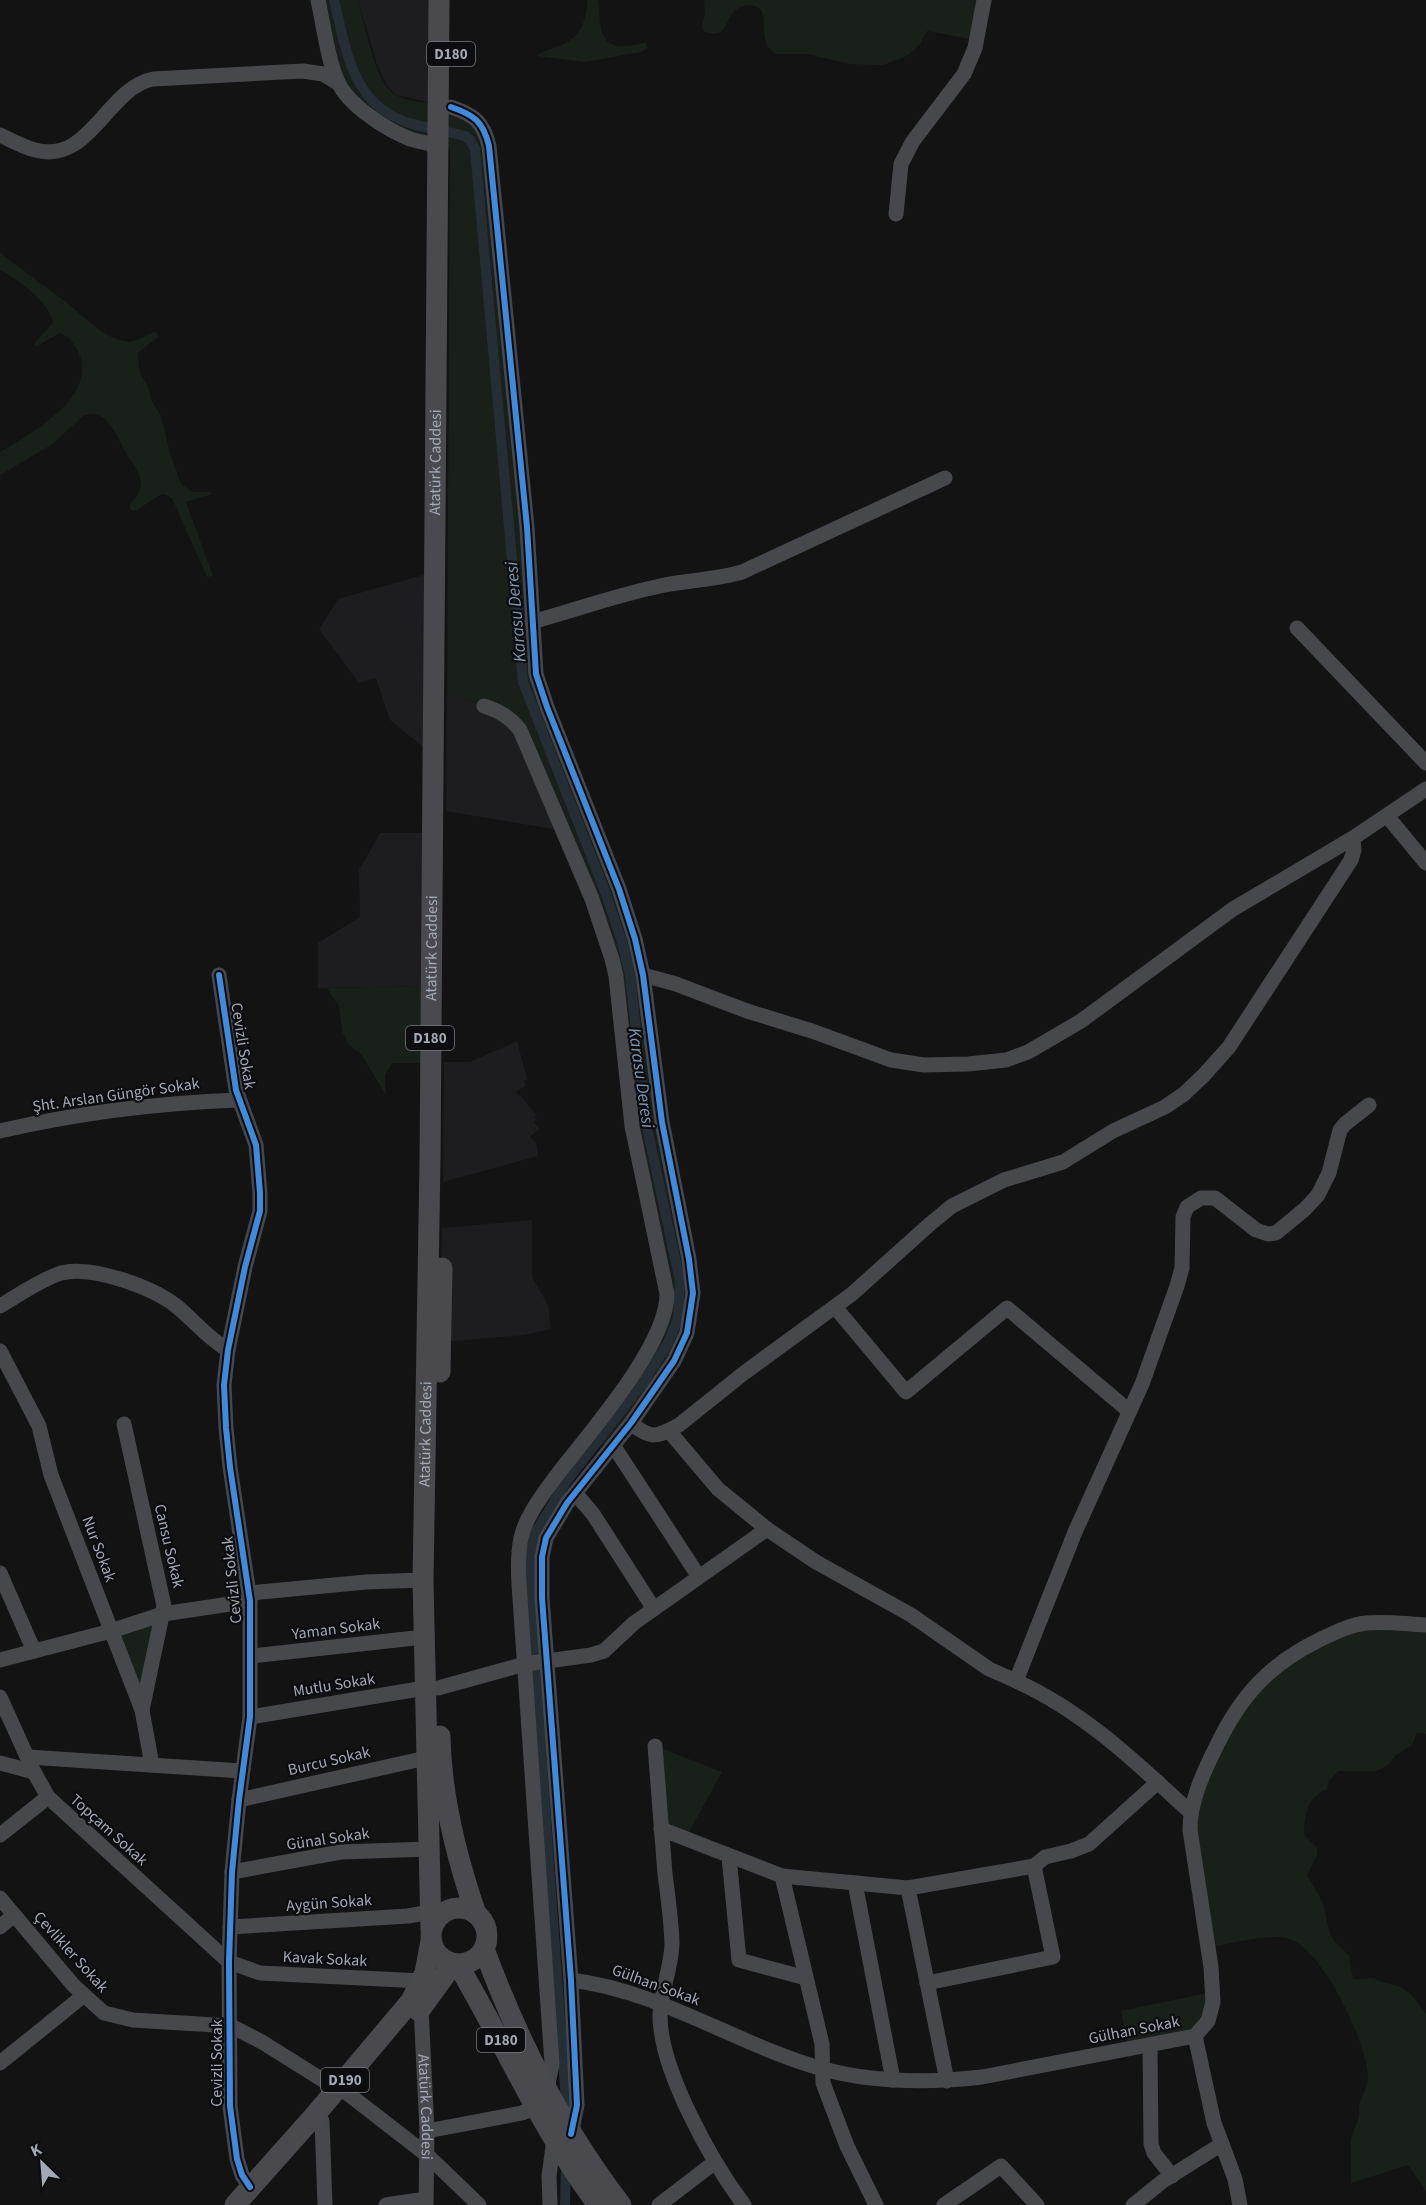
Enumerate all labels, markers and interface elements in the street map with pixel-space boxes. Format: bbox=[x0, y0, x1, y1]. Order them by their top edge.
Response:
road number: D180 bbox=[427, 42, 475, 66]
street label: Atatürk Caddesi bbox=[424, 409, 447, 515]
water label: Karasu Deresi bbox=[499, 560, 533, 663]
street label: Atatürk Caddesi bbox=[420, 895, 443, 1001]
street label: Cevizli Sokak bbox=[225, 1001, 261, 1091]
road number: D180 bbox=[406, 1026, 454, 1050]
water label: Karasu Deresi bbox=[622, 1026, 660, 1130]
street label: Şht. Arslan Güngör Sokak bbox=[31, 1072, 201, 1118]
street label: Atatürk Caddesi bbox=[414, 1381, 437, 1487]
street label: Cansu Sokak bbox=[149, 1502, 189, 1590]
street label: Nur Sokak bbox=[76, 1513, 122, 1585]
street label: Cevizli Sokak bbox=[216, 1535, 248, 1625]
street label: Yaman Sokak bbox=[290, 1613, 382, 1645]
street label: Mutlu Sokak bbox=[291, 1668, 377, 1702]
street label: Burcu Sokak bbox=[286, 1741, 372, 1781]
street label: Topçam Sokak bbox=[65, 1789, 153, 1871]
street label: Günal Sokak bbox=[285, 1822, 371, 1856]
street label: Aygün Sokak bbox=[285, 1889, 373, 1917]
street label: Çevlikler Sokak bbox=[29, 1907, 113, 1997]
street label: Kavak Sokak bbox=[282, 1946, 368, 1972]
street label: Gülhan Sokak bbox=[609, 1959, 703, 2011]
street label: Gülhan Sokak bbox=[1087, 2010, 1181, 2050]
street label: Cevizli Sokak bbox=[206, 2019, 228, 2107]
road number: D180 bbox=[477, 2028, 525, 2052]
street label: Atatürk Caddesi bbox=[412, 2053, 438, 2160]
road number: D190 bbox=[321, 2068, 369, 2092]
north arrow bbox=[12, 2133, 72, 2193]
text: K bbox=[27, 2138, 45, 2162]

